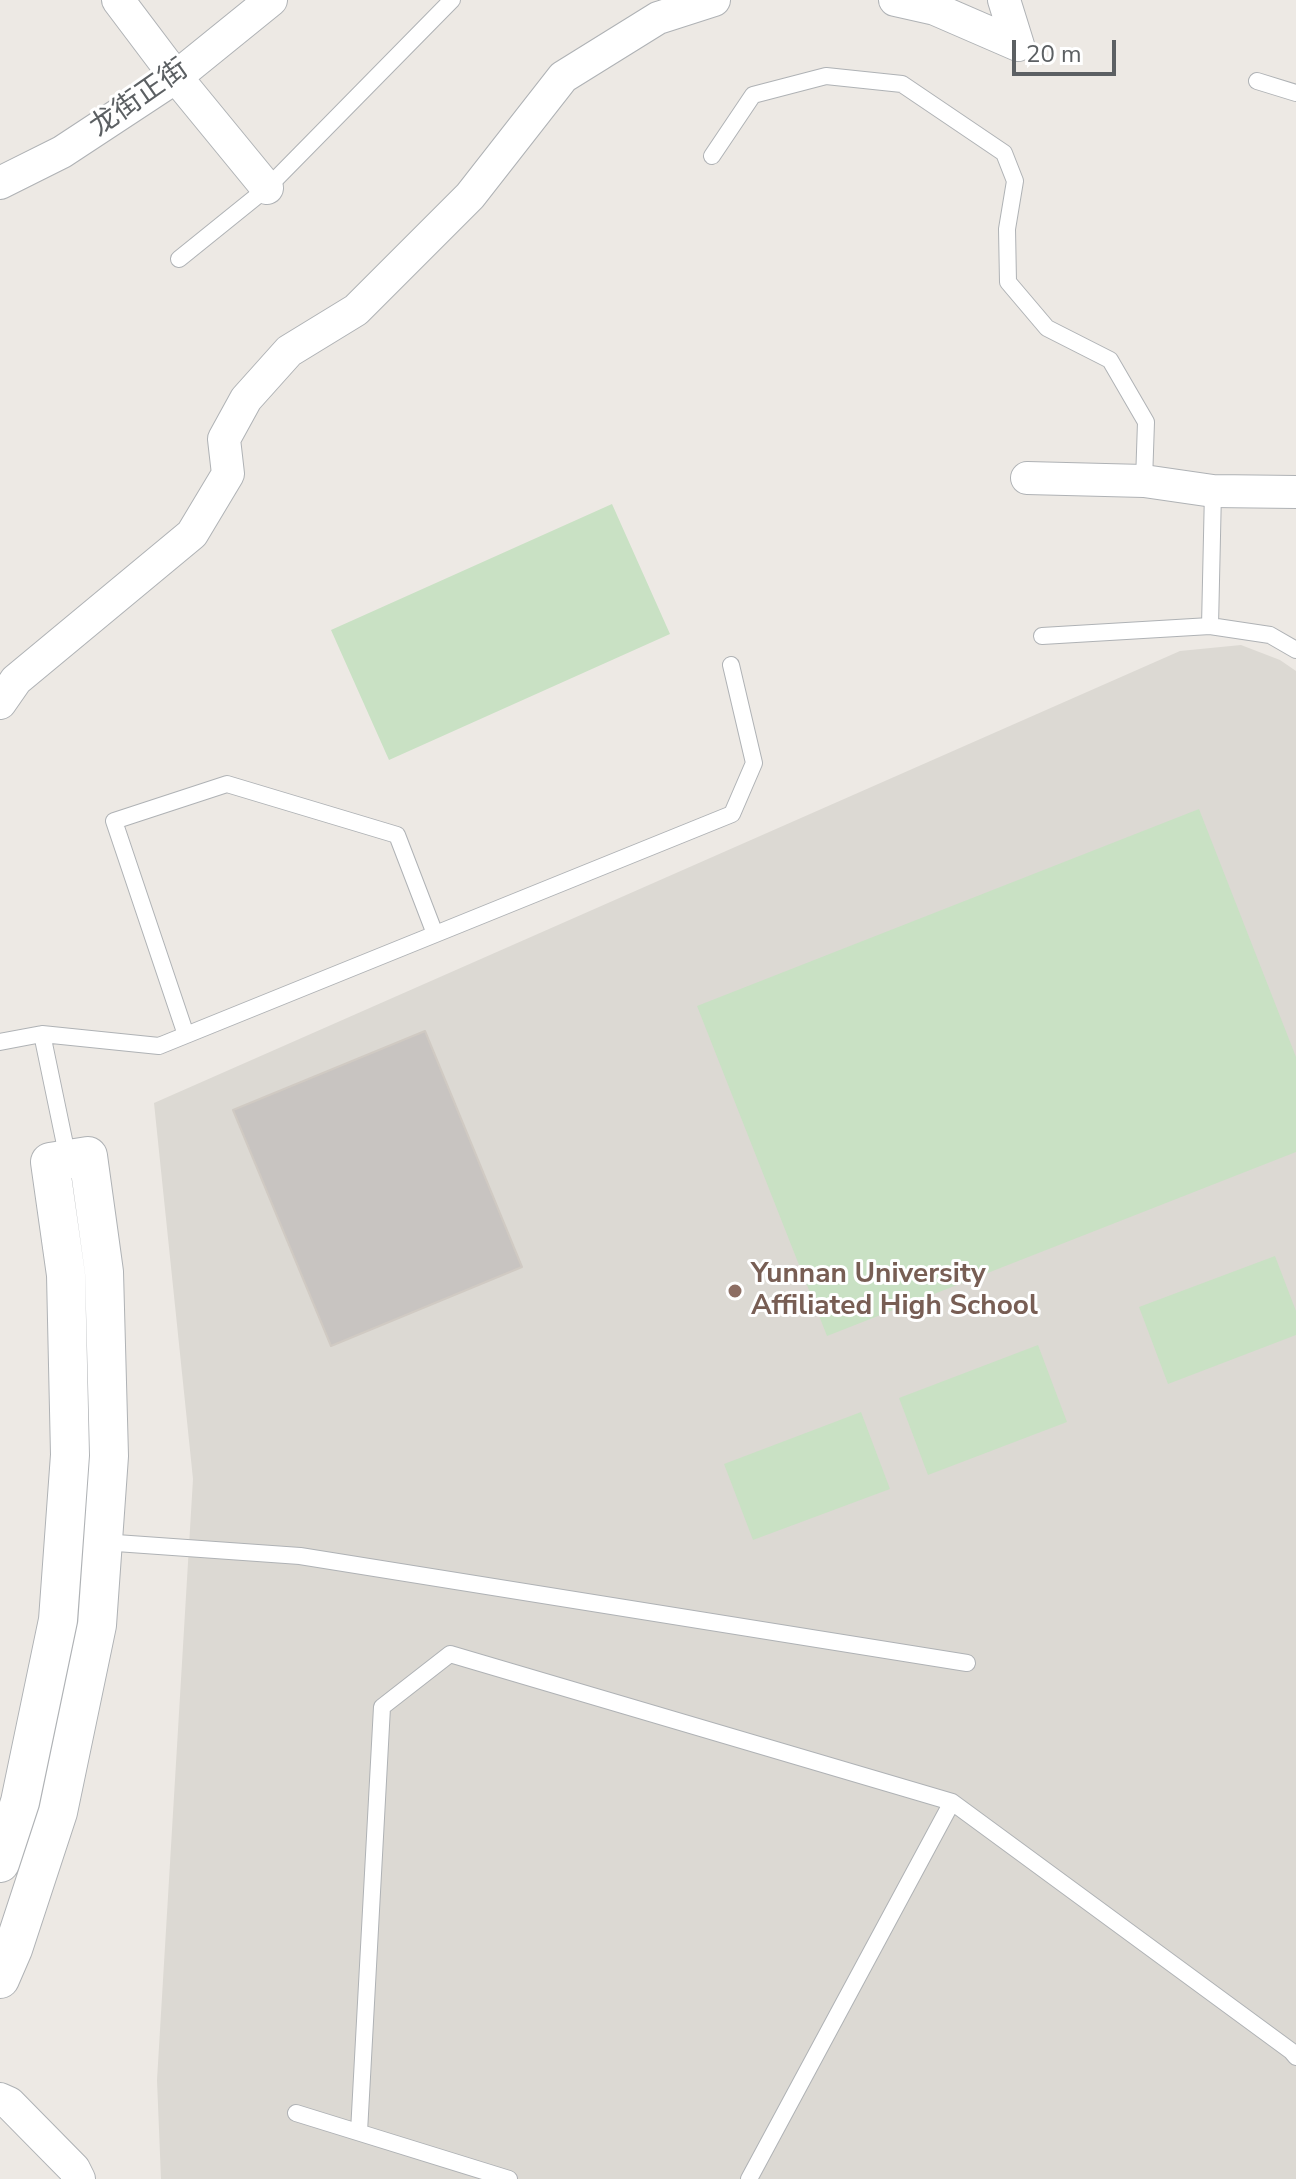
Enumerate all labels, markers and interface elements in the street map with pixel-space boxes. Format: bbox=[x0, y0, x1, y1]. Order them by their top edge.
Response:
scale bar bbox=[1016, 24, 1120, 74]
text: 20 m bbox=[1026, 38, 1082, 70]
street label: 龙街正街 bbox=[84, 53, 196, 145]
place label: Yunnan University Affiliated High School bbox=[751, 1258, 1038, 1324]
marker: Yunnan University Affiliated High School bbox=[726, 1282, 744, 1300]

